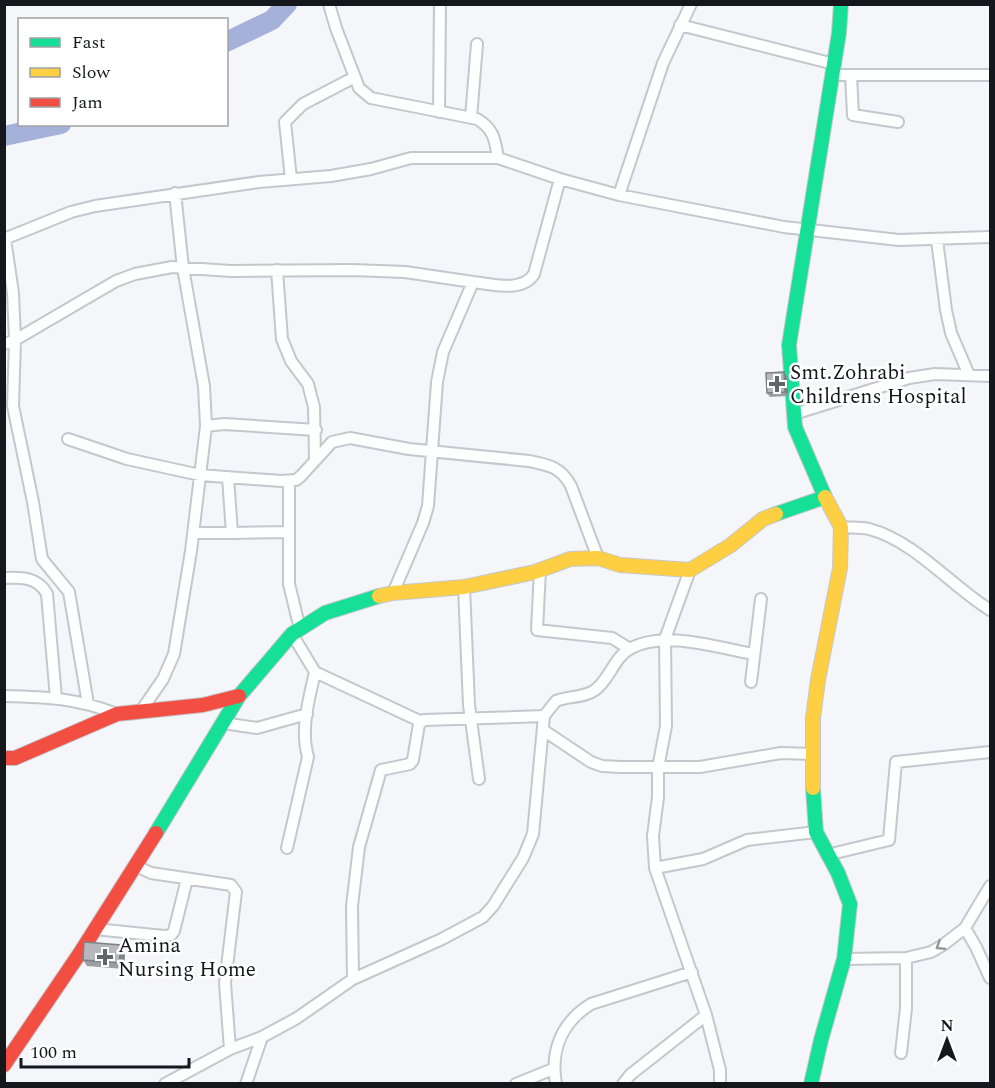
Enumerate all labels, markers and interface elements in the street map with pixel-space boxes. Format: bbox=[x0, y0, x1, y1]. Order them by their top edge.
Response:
legend bbox=[18, 18, 228, 126]
text: Fast bbox=[72, 29, 105, 56]
text: Slow bbox=[72, 59, 111, 86]
text: Jam bbox=[72, 89, 103, 116]
place label: Smt.Zohrabi Childrens Hospital bbox=[790, 357, 967, 413]
marker: Smt.Zohrabi Childrens Hospital bbox=[768, 375, 786, 393]
place label: Amina Nursing Home bbox=[118, 930, 256, 986]
one-way arrow bbox=[936, 938, 946, 950]
marker: Amina Nursing Home bbox=[96, 948, 114, 966]
north arrow bbox=[917, 1010, 977, 1070]
text: N bbox=[940, 1014, 954, 1038]
scale bar bbox=[21, 1031, 189, 1069]
text: 100 m bbox=[30, 1039, 77, 1066]

